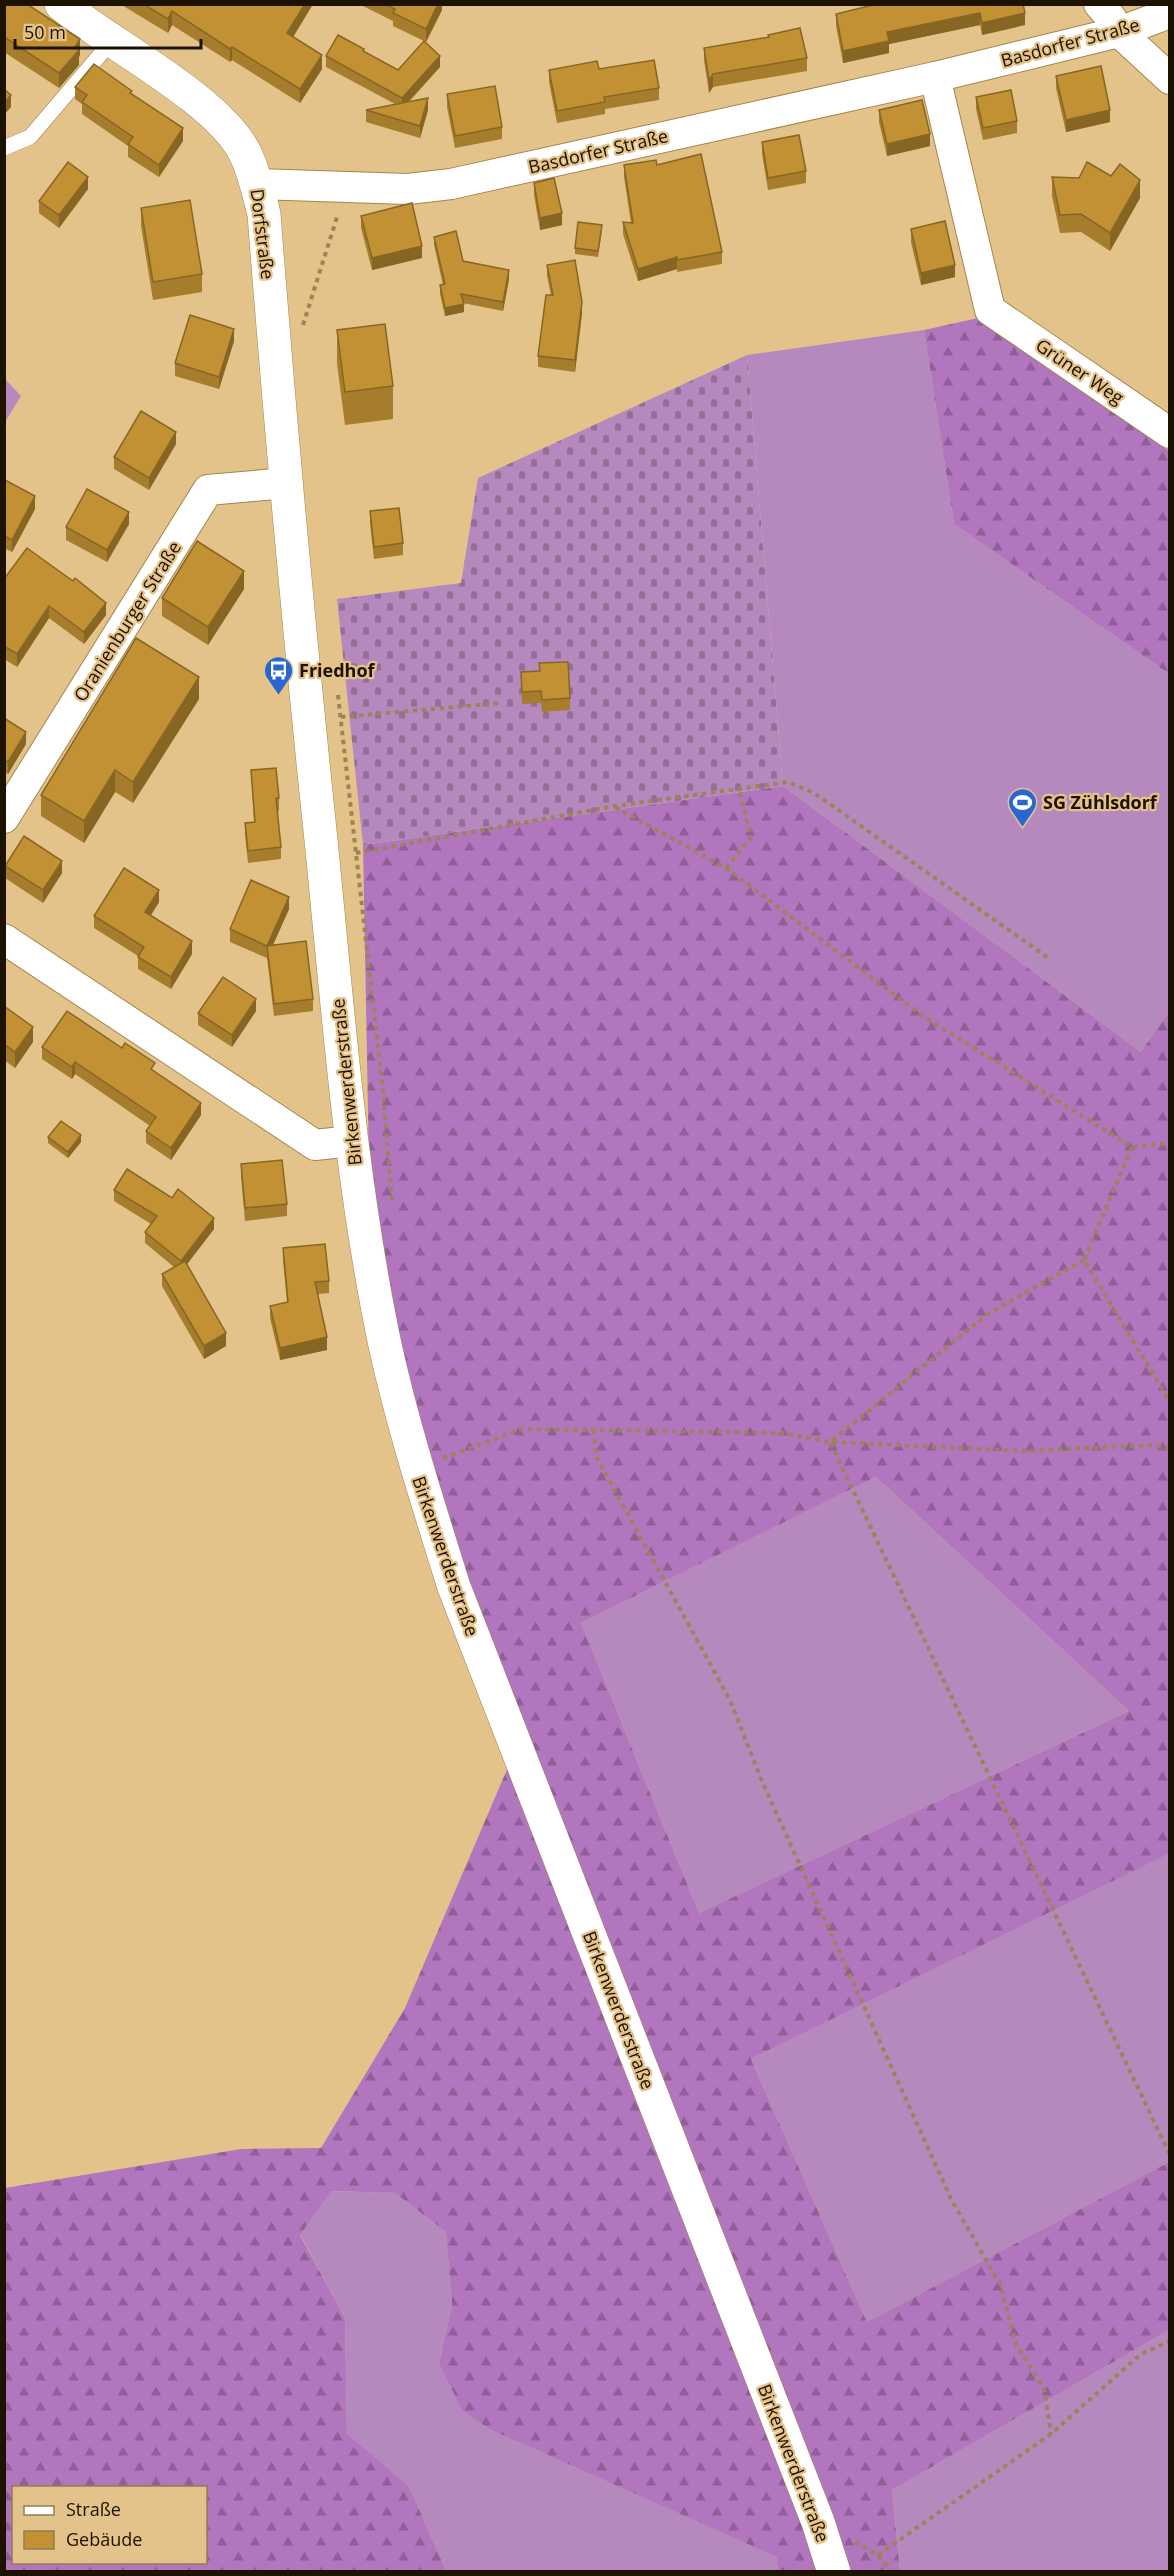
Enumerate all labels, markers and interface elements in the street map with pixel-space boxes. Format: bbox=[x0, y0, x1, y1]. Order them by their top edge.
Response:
scale bar bbox=[15, 12, 201, 50]
street label: Basdorfer Straße bbox=[998, 12, 1142, 72]
text: 50 m bbox=[24, 20, 66, 44]
street label: Basdorfer Straße bbox=[526, 123, 670, 179]
street label: Dorfstraße bbox=[246, 187, 280, 281]
street label: Grüner Weg bbox=[1031, 333, 1129, 409]
street label: Oranienburger Straße bbox=[68, 536, 186, 706]
bus stop icon: Friedhof bbox=[262, 654, 294, 696]
place label: Friedhof bbox=[299, 658, 376, 682]
sports icon: SG Zühlsdorf bbox=[1006, 786, 1038, 828]
place label: SG Zühlsdorf bbox=[1043, 790, 1158, 814]
street label: Birkenwerderstraße bbox=[325, 997, 367, 1167]
street label: Birkenwerderstraße bbox=[407, 1473, 485, 1639]
street label: Birkenwerderstraße bbox=[578, 1927, 660, 2093]
street label: Birkenwerderstraße bbox=[753, 2380, 835, 2546]
legend bbox=[12, 2486, 207, 2564]
text: Straße bbox=[66, 2497, 121, 2521]
text: Gebäude bbox=[66, 2527, 142, 2551]

